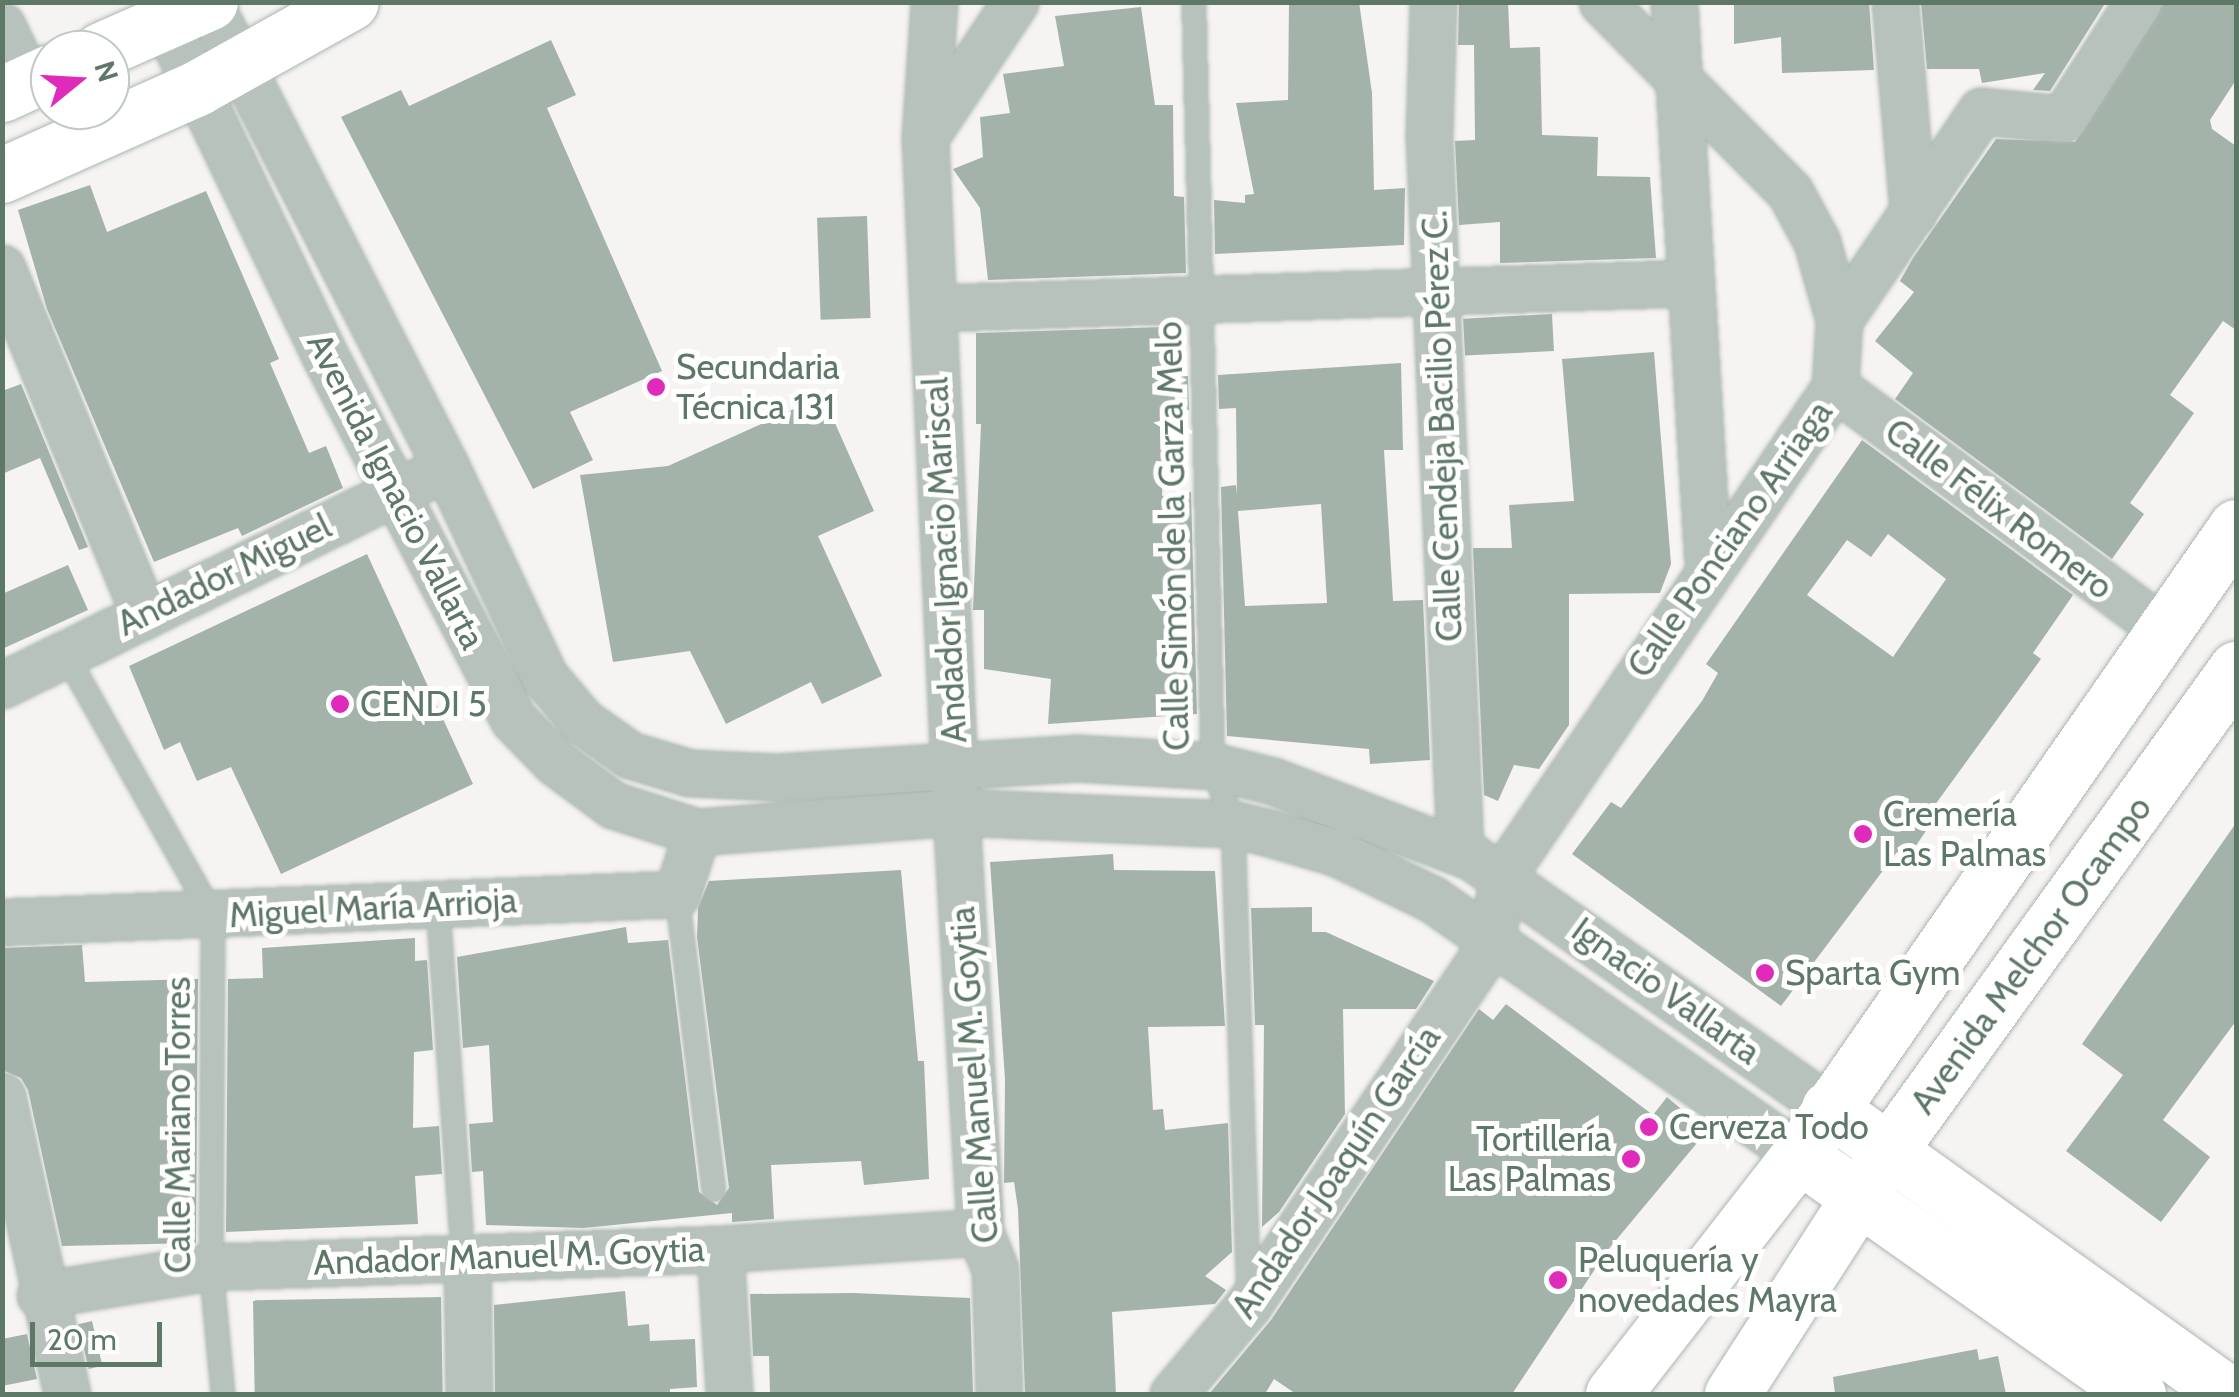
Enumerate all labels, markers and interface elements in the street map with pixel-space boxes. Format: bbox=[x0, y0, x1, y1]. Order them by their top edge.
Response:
north arrow bbox=[30, 30, 130, 130]
text: N bbox=[87, 57, 126, 86]
street label: Calle Cendeja Bacilio Pérez C. bbox=[1413, 210, 1471, 642]
street label: Calle Simón de la Garza Melo bbox=[1148, 321, 1198, 751]
street label: Avenida Ignacio Vallarta bbox=[298, 326, 494, 656]
place label: Secundaria Técnica 131 bbox=[676, 346, 840, 428]
marker: Secundaria Técnica 131 bbox=[645, 376, 667, 398]
street label: Andador Ignacio Mariscal bbox=[914, 376, 976, 744]
street label: Calle Ponciano Arriaga bbox=[1619, 393, 1841, 685]
street label: Calle Félix Romero bbox=[1877, 410, 2121, 608]
street label: Andador Miguel bbox=[110, 505, 338, 645]
place label: CENDI 5 bbox=[360, 683, 487, 725]
marker: CENDI 5 bbox=[329, 693, 351, 715]
street label: Avenida Melchor Ocampo bbox=[1902, 788, 2160, 1122]
place label: Cremería Las Palmas bbox=[1883, 793, 2046, 875]
marker: Cremería Las Palmas bbox=[1852, 823, 1874, 845]
street label: Miguel María Arrioja bbox=[228, 879, 518, 937]
street label: Calle Manuel M. Goytia bbox=[941, 905, 1007, 1245]
street label: Ignacio Vallarta bbox=[1564, 909, 1768, 1073]
place label: Sparta Gym bbox=[1785, 952, 1960, 994]
marker: Sparta Gym bbox=[1754, 962, 1776, 984]
street label: Calle Mariano Torres bbox=[157, 977, 199, 1273]
street label: Andador Joaquín García bbox=[1223, 1018, 1449, 1326]
place label: Cerveza Todo bbox=[1669, 1106, 1869, 1148]
marker: Cerveza Todo bbox=[1638, 1116, 1660, 1138]
place label: Tortillería Las Palmas bbox=[1448, 1118, 1611, 1200]
marker: Tortillería Las Palmas bbox=[1620, 1148, 1642, 1170]
street label: Andador Manuel M. Goytia bbox=[313, 1228, 705, 1284]
place label: Peluquería y novedades Mayra bbox=[1578, 1239, 1837, 1321]
marker: Peluquería y novedades Mayra bbox=[1547, 1269, 1569, 1291]
scale bar bbox=[35, 1302, 168, 1364]
text: 20 m bbox=[47, 1321, 117, 1358]

